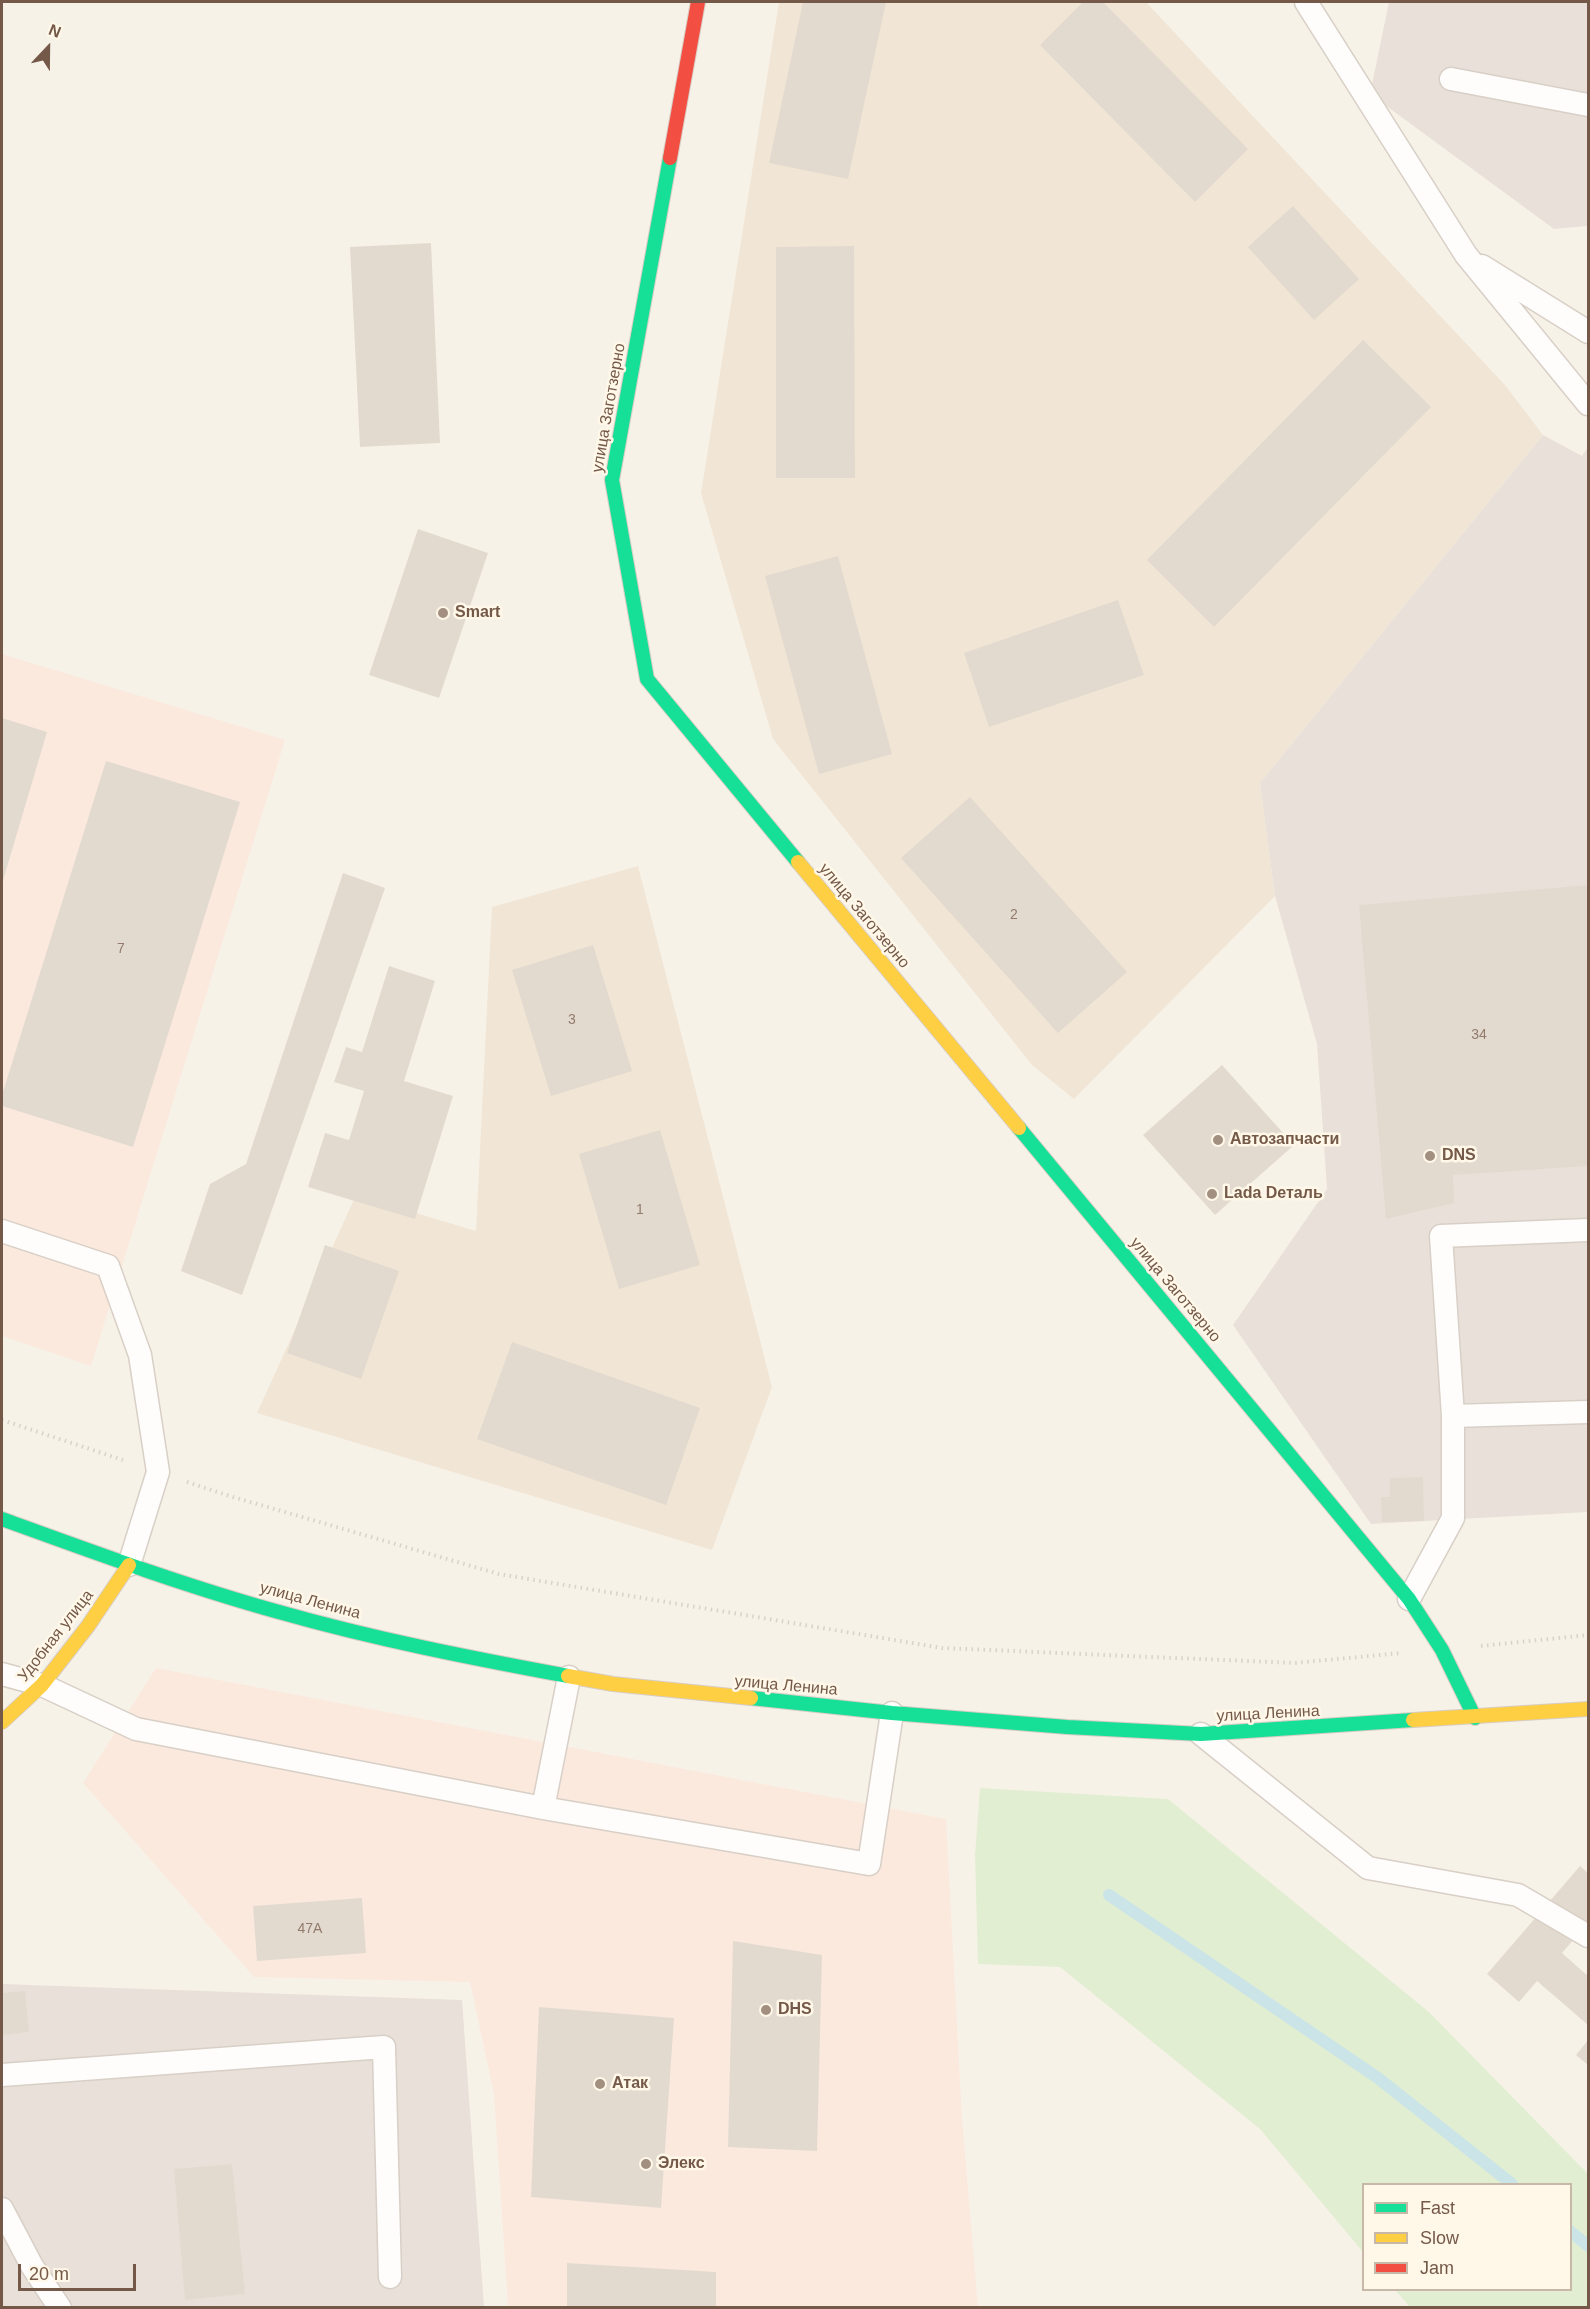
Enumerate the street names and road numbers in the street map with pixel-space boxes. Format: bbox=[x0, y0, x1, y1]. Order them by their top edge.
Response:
street label: улица Заготзерно bbox=[588, 342, 630, 474]
street label: улица Заготзерно bbox=[815, 860, 913, 972]
street label: улица Заготзерно bbox=[1126, 1234, 1224, 1346]
street label: улица Ленина bbox=[258, 1578, 362, 1624]
street label: Удобная улица bbox=[14, 1586, 98, 1686]
street label: улица Ленина bbox=[734, 1672, 838, 1700]
street label: улица Ленина bbox=[1216, 1702, 1320, 1726]

